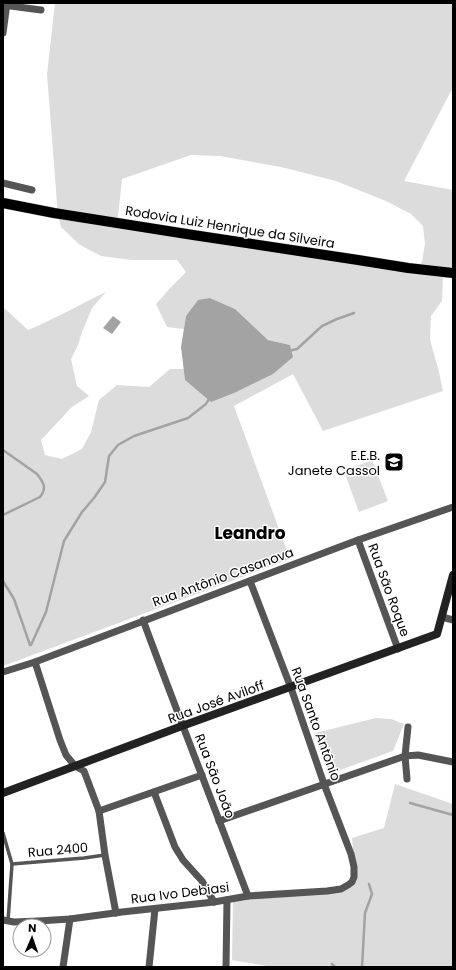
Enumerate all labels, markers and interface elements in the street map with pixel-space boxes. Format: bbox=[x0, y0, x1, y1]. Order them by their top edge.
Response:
street label: Rodovia Luiz Henrique da Silveira bbox=[124, 201, 336, 253]
place label: E.E.B. Janete Cassol bbox=[288, 446, 380, 480]
school or university icon: E.E.B. Janete Cassol bbox=[383, 451, 405, 473]
district label: Leandro bbox=[214, 521, 286, 545]
street label: Rua São Roque bbox=[363, 541, 415, 639]
street label: Rua Antônio Casanova bbox=[150, 543, 296, 611]
street label: Rua Santo Antônio bbox=[287, 665, 345, 783]
street label: Rua José Aviloff bbox=[165, 676, 267, 728]
street label: Rua São João bbox=[190, 731, 240, 821]
street label: Rua 2400 bbox=[27, 838, 89, 862]
street label: Rua Ivo Debiasi bbox=[130, 878, 230, 908]
north arrow bbox=[12, 918, 52, 958]
text: N bbox=[28, 920, 37, 936]

